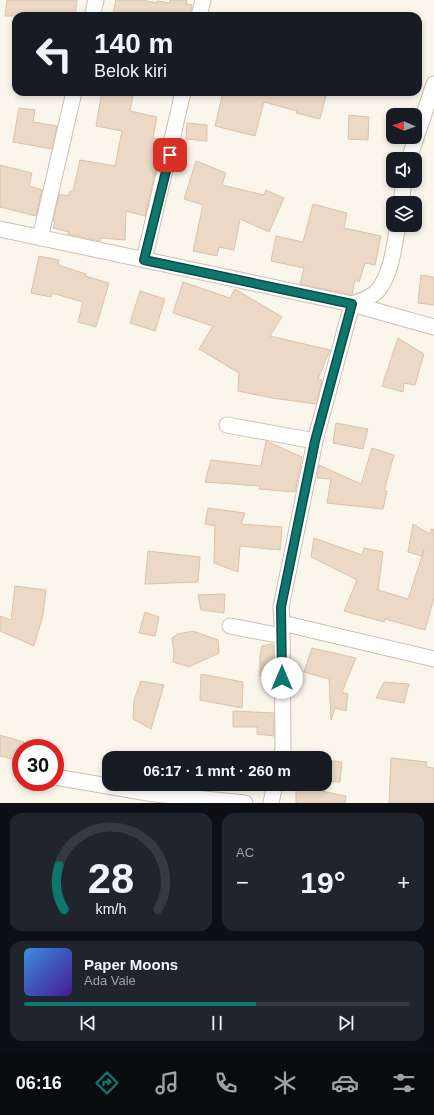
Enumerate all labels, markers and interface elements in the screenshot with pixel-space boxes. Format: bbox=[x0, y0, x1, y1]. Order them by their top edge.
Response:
icon: left bbox=[28, 28, 80, 80]
text: 140 m bbox=[94, 28, 173, 59]
text: Belok kiri bbox=[94, 61, 167, 81]
north arrow bbox=[386, 108, 422, 144]
map controls bbox=[386, 108, 422, 232]
pin bbox=[153, 138, 187, 172]
icon: arrive bbox=[159, 144, 181, 166]
button: sound bbox=[386, 152, 422, 188]
button: layers bbox=[386, 196, 422, 232]
position arrow bbox=[261, 657, 303, 699]
speed limit sign: 30 bbox=[12, 739, 64, 791]
text: 06:17 · 1 mnt · 260 m bbox=[143, 762, 291, 779]
text: AC bbox=[236, 845, 254, 860]
text: 28 bbox=[88, 855, 134, 902]
text: 19° bbox=[300, 866, 346, 899]
text: − bbox=[236, 870, 249, 895]
text: + bbox=[397, 870, 410, 895]
text: km/h bbox=[96, 901, 127, 917]
text: Paper Moons bbox=[84, 956, 178, 973]
text: Ada Vale bbox=[84, 973, 136, 988]
icon: previous bbox=[77, 1012, 99, 1034]
icon: pause bbox=[206, 1012, 228, 1034]
icon: next bbox=[335, 1012, 357, 1034]
icon: directions bbox=[93, 1069, 121, 1097]
icon: music bbox=[153, 1069, 181, 1097]
icon: phone bbox=[212, 1069, 240, 1097]
icon: climate bbox=[271, 1069, 299, 1097]
icon: car bbox=[331, 1069, 359, 1097]
icon: filters bbox=[390, 1069, 418, 1097]
text: 06:16 bbox=[16, 1073, 62, 1093]

